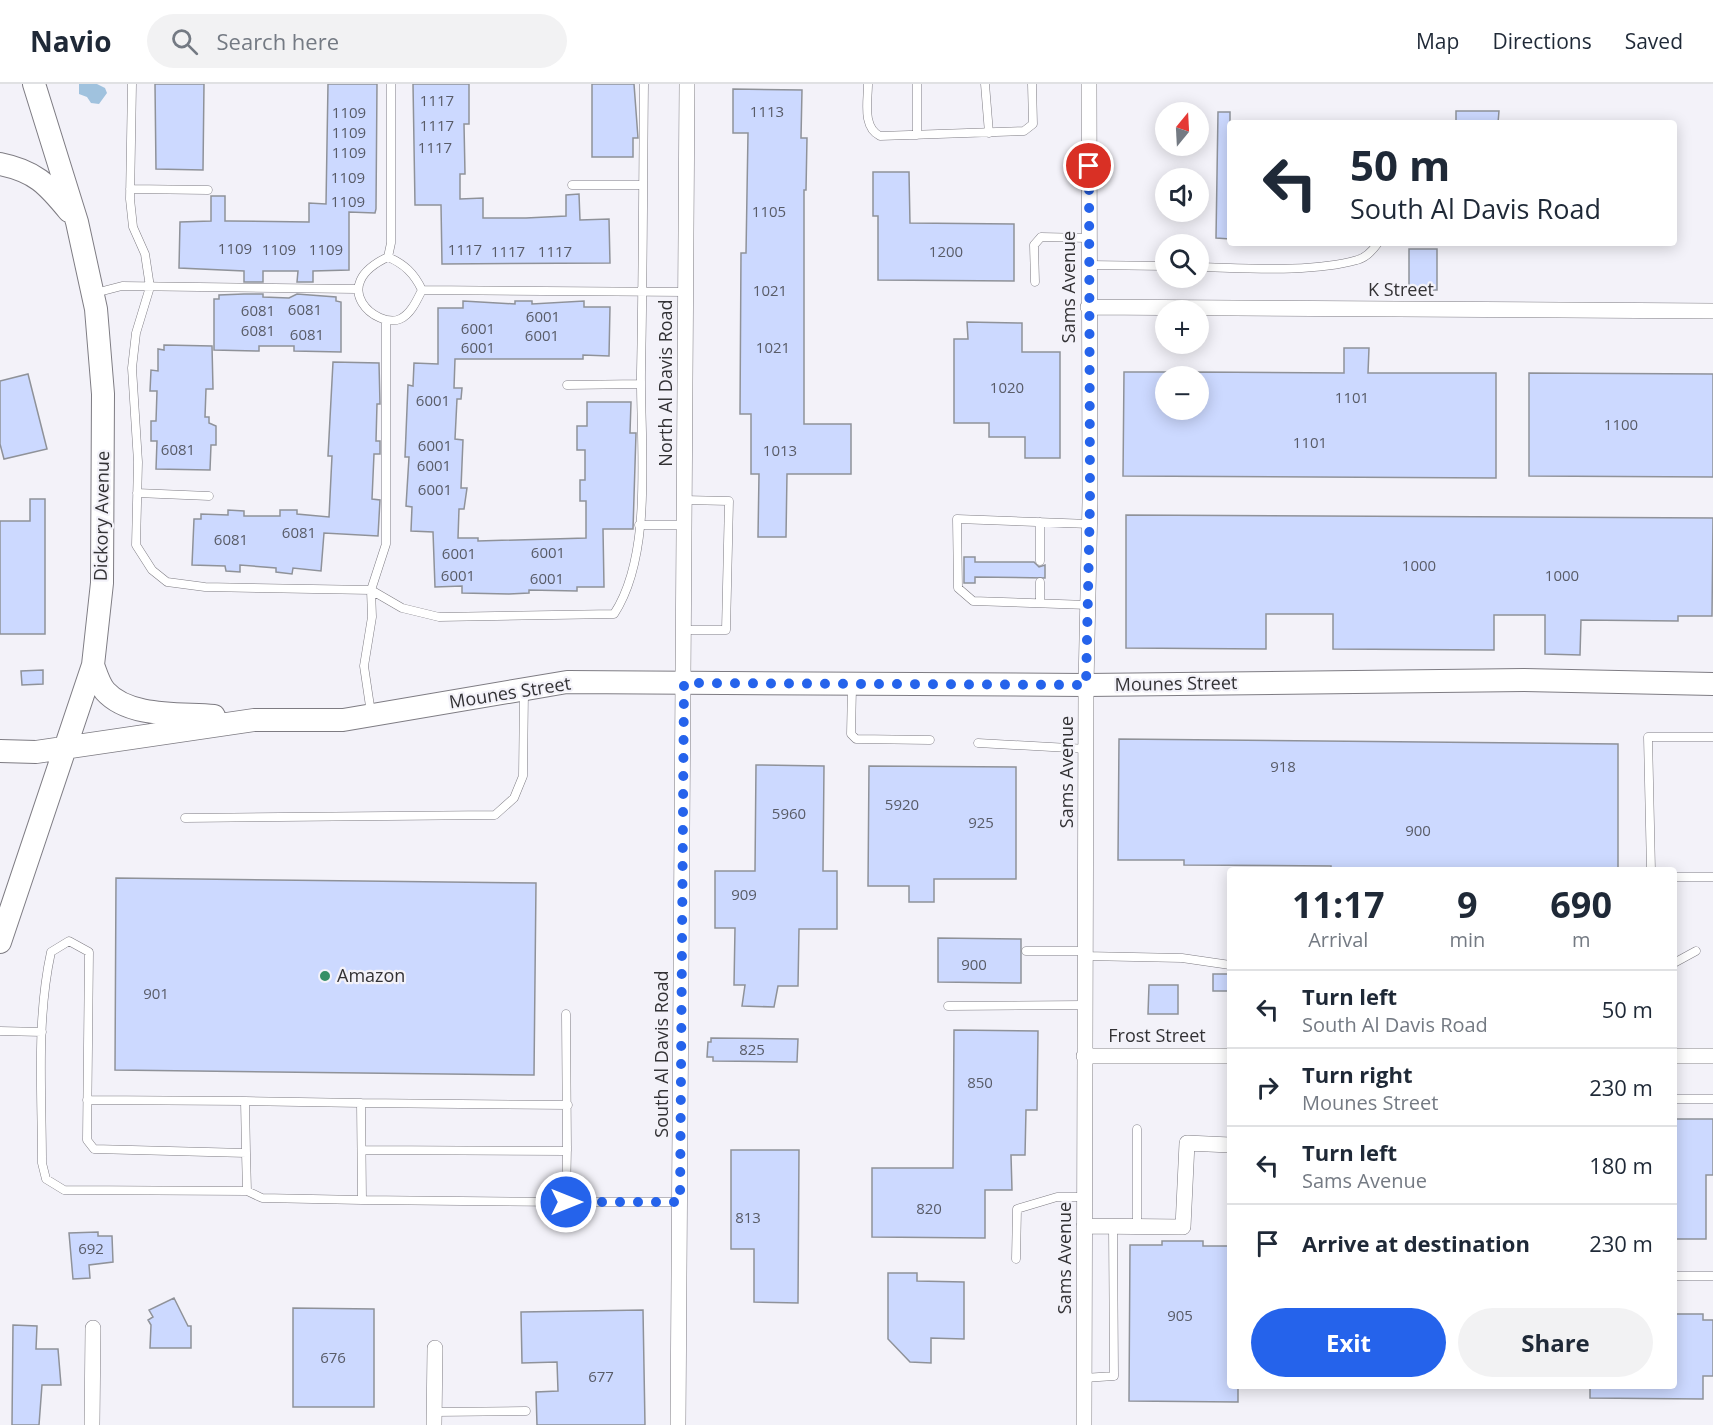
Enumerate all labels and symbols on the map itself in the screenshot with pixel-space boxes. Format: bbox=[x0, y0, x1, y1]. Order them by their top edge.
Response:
house number: 1117 bbox=[420, 90, 454, 110]
house number: 1113 bbox=[750, 101, 784, 121]
house number: 1109 bbox=[332, 102, 366, 122]
north arrow bbox=[1155, 102, 1209, 156]
house number: 1117 bbox=[420, 115, 454, 135]
house number: 1109 bbox=[332, 122, 366, 142]
house number: 1117 bbox=[418, 137, 452, 157]
pin bbox=[1063, 140, 1114, 191]
house number: 1109 bbox=[332, 142, 366, 162]
house number: 1109 bbox=[331, 167, 365, 187]
house number: 1109 bbox=[331, 191, 365, 211]
house number: 1105 bbox=[752, 201, 786, 221]
street label: Sams Avenue bbox=[1056, 231, 1080, 343]
house number: 1109 bbox=[218, 238, 252, 258]
house number: 1109 bbox=[262, 239, 296, 259]
house number: 1109 bbox=[309, 239, 343, 259]
house number: 1117 bbox=[448, 239, 482, 259]
house number: 1117 bbox=[491, 241, 525, 261]
house number: 1117 bbox=[538, 241, 572, 261]
house number: 1200 bbox=[929, 241, 963, 261]
street label: K Street bbox=[1368, 277, 1434, 301]
house number: 1021 bbox=[753, 280, 787, 300]
house number: 6081 bbox=[288, 299, 322, 319]
street label: North Al Davis Road bbox=[653, 299, 677, 467]
house number: 6081 bbox=[241, 300, 275, 320]
house number: 6001 bbox=[526, 306, 560, 326]
house number: 6001 bbox=[461, 318, 495, 338]
house number: 6081 bbox=[241, 320, 275, 340]
house number: 6081 bbox=[290, 324, 324, 344]
house number: 6001 bbox=[525, 325, 559, 345]
house number: 6001 bbox=[461, 337, 495, 357]
house number: 1021 bbox=[756, 337, 790, 357]
house number: 1020 bbox=[990, 377, 1024, 397]
house number: 1101 bbox=[1335, 387, 1369, 407]
house number: 6001 bbox=[416, 390, 450, 410]
house number: 1100 bbox=[1604, 414, 1638, 434]
house number: 1101 bbox=[1293, 432, 1327, 452]
house number: 6001 bbox=[418, 435, 452, 455]
house number: 6081 bbox=[161, 439, 195, 459]
house number: 1013 bbox=[763, 440, 797, 460]
street label: Dickory Avenue bbox=[88, 451, 114, 581]
house number: 6001 bbox=[417, 455, 451, 475]
house number: 6001 bbox=[418, 479, 452, 499]
house number: 6081 bbox=[282, 522, 316, 542]
house number: 6081 bbox=[214, 529, 248, 549]
house number: 6001 bbox=[531, 542, 565, 562]
house number: 6001 bbox=[442, 543, 476, 563]
house number: 1000 bbox=[1402, 555, 1436, 575]
house number: 6001 bbox=[441, 565, 475, 585]
house number: 1000 bbox=[1545, 565, 1579, 585]
house number: 6001 bbox=[530, 568, 564, 588]
street label: Mounes Street bbox=[1114, 670, 1238, 696]
street label: Mounes Street bbox=[447, 671, 572, 713]
street label: Sams Avenue bbox=[1054, 716, 1078, 828]
house number: 918 bbox=[1270, 756, 1296, 776]
house number: 5920 bbox=[885, 794, 919, 814]
house number: 5960 bbox=[772, 803, 806, 823]
house number: 925 bbox=[968, 812, 994, 832]
house number: 900 bbox=[1405, 820, 1431, 840]
house number: 909 bbox=[731, 884, 757, 904]
house number: 900 bbox=[961, 954, 987, 974]
place label: Amazon bbox=[337, 963, 405, 987]
marker: Amazon bbox=[318, 969, 332, 983]
street label: South Al Davis Road bbox=[649, 970, 673, 1138]
house number: 901 bbox=[143, 983, 169, 1003]
street label: Frost Street bbox=[1108, 1023, 1206, 1047]
house number: 825 bbox=[739, 1039, 765, 1059]
house number: 850 bbox=[967, 1072, 993, 1092]
position arrow bbox=[534, 1170, 598, 1234]
house number: 820 bbox=[916, 1198, 942, 1218]
street label: Sams Avenue bbox=[1052, 1202, 1076, 1314]
house number: 813 bbox=[735, 1207, 761, 1227]
house number: 692 bbox=[78, 1238, 104, 1258]
house number: 905 bbox=[1167, 1305, 1193, 1325]
house number: 676 bbox=[320, 1347, 346, 1367]
house number: 677 bbox=[588, 1366, 614, 1386]

